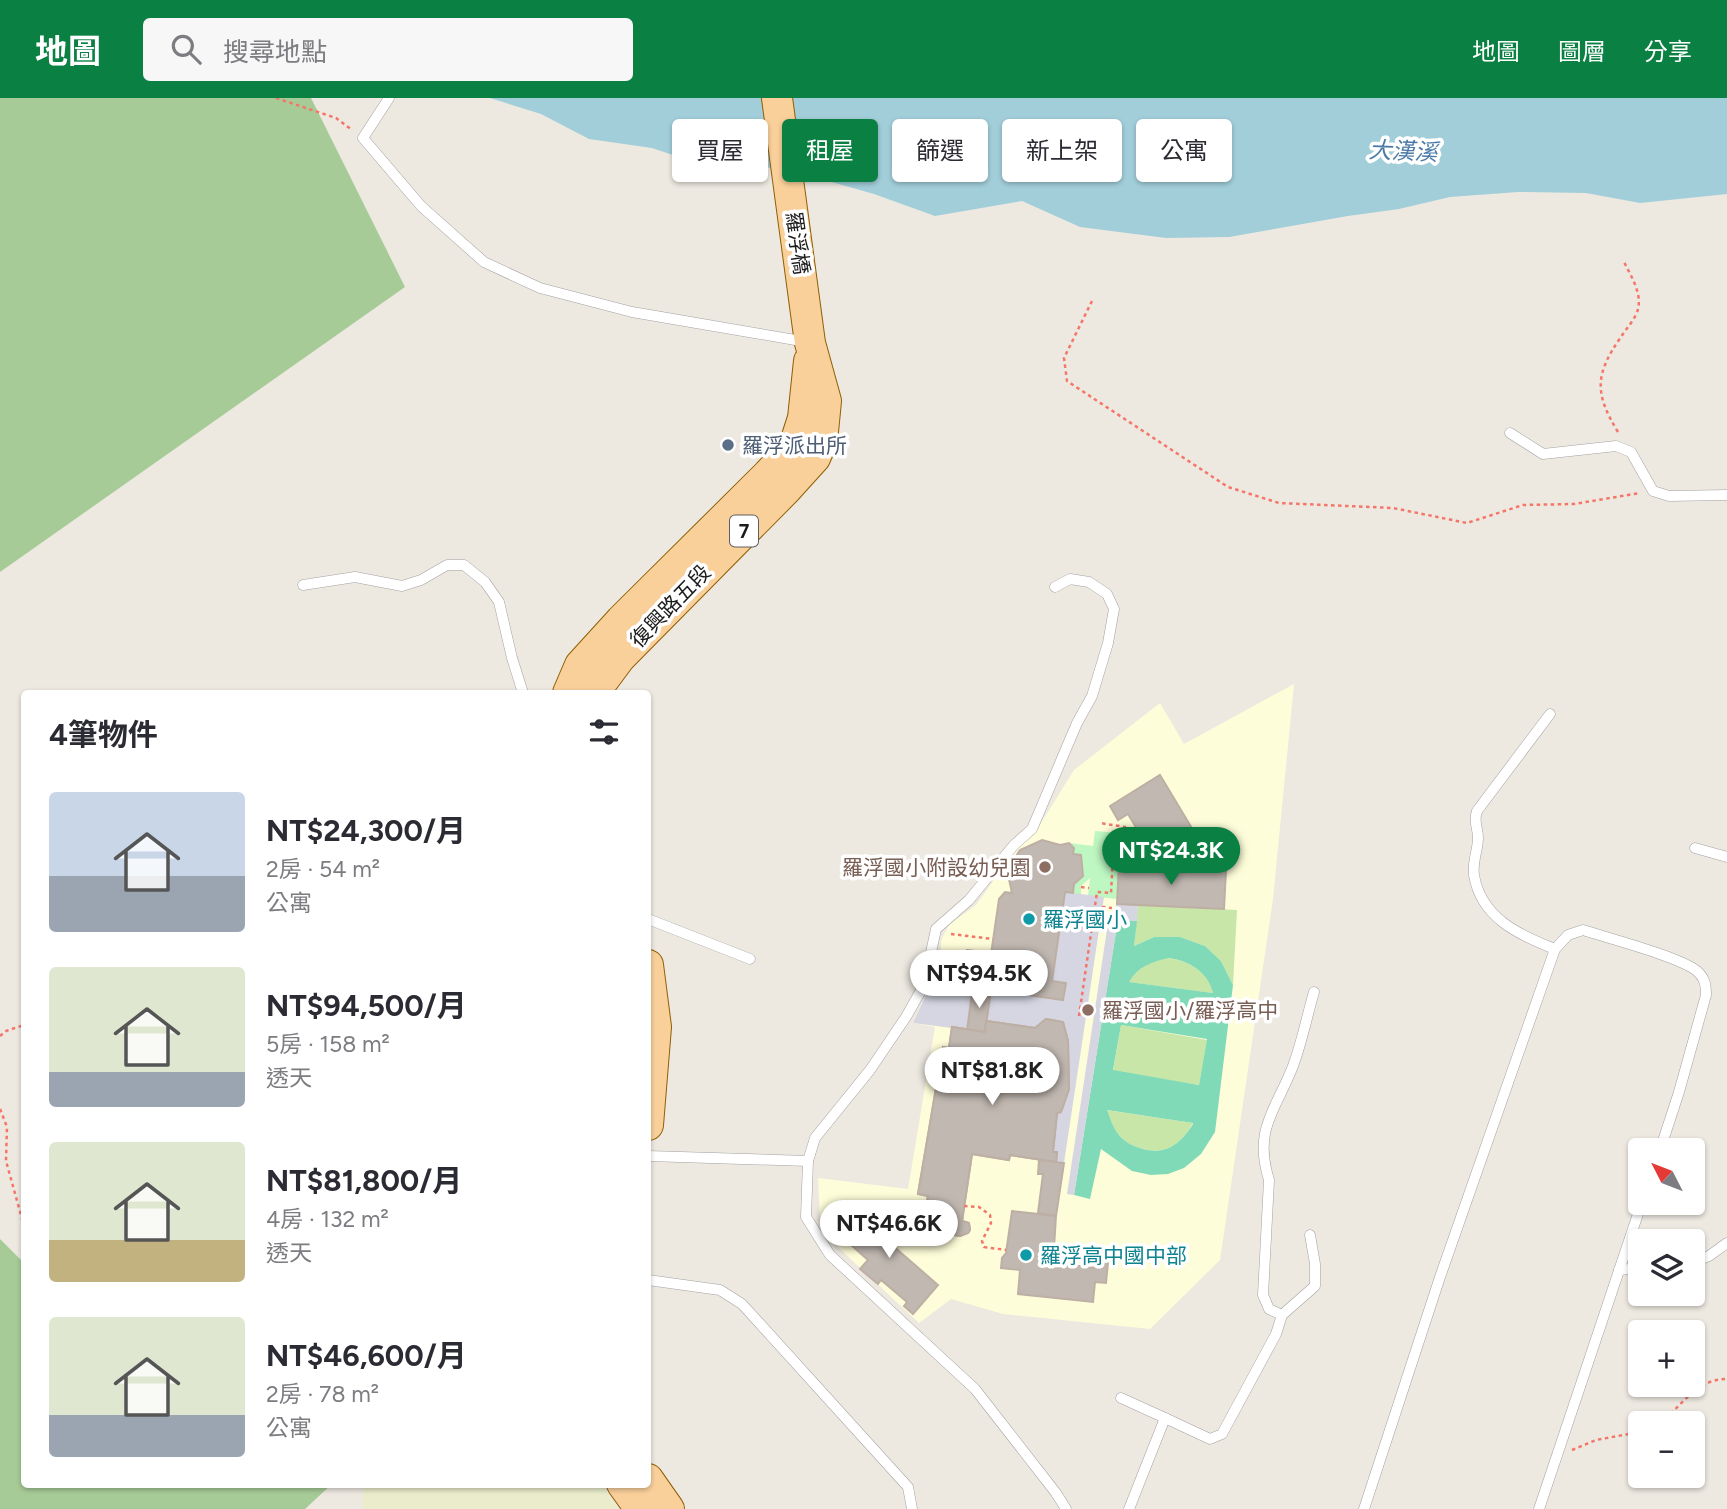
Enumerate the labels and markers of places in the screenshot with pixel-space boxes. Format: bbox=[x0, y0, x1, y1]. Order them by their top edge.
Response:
place label: 羅浮派出所 bbox=[742, 433, 847, 458]
marker: 羅浮派出所 bbox=[720, 437, 736, 453]
pin: NT$24.3K bbox=[1099, 828, 1243, 887]
place label: 羅浮國小附設幼兒園 bbox=[842, 855, 1031, 880]
marker: 羅浮國小附設幼兒園 bbox=[1037, 859, 1053, 875]
place label: 羅浮國小 bbox=[1043, 907, 1127, 932]
marker: 羅浮國小 bbox=[1021, 911, 1037, 927]
pin: NT$94.5K bbox=[907, 950, 1051, 1010]
place label: 羅浮國小/羅浮高中 bbox=[1102, 998, 1278, 1023]
marker: 羅浮國小/羅浮高中 bbox=[1080, 1002, 1096, 1018]
pin: NT$81.8K bbox=[920, 1048, 1064, 1107]
pin: NT$46.6K bbox=[817, 1200, 961, 1260]
place label: 羅浮高中國中部 bbox=[1040, 1243, 1187, 1268]
marker: 羅浮高中國中部 bbox=[1018, 1247, 1034, 1263]

